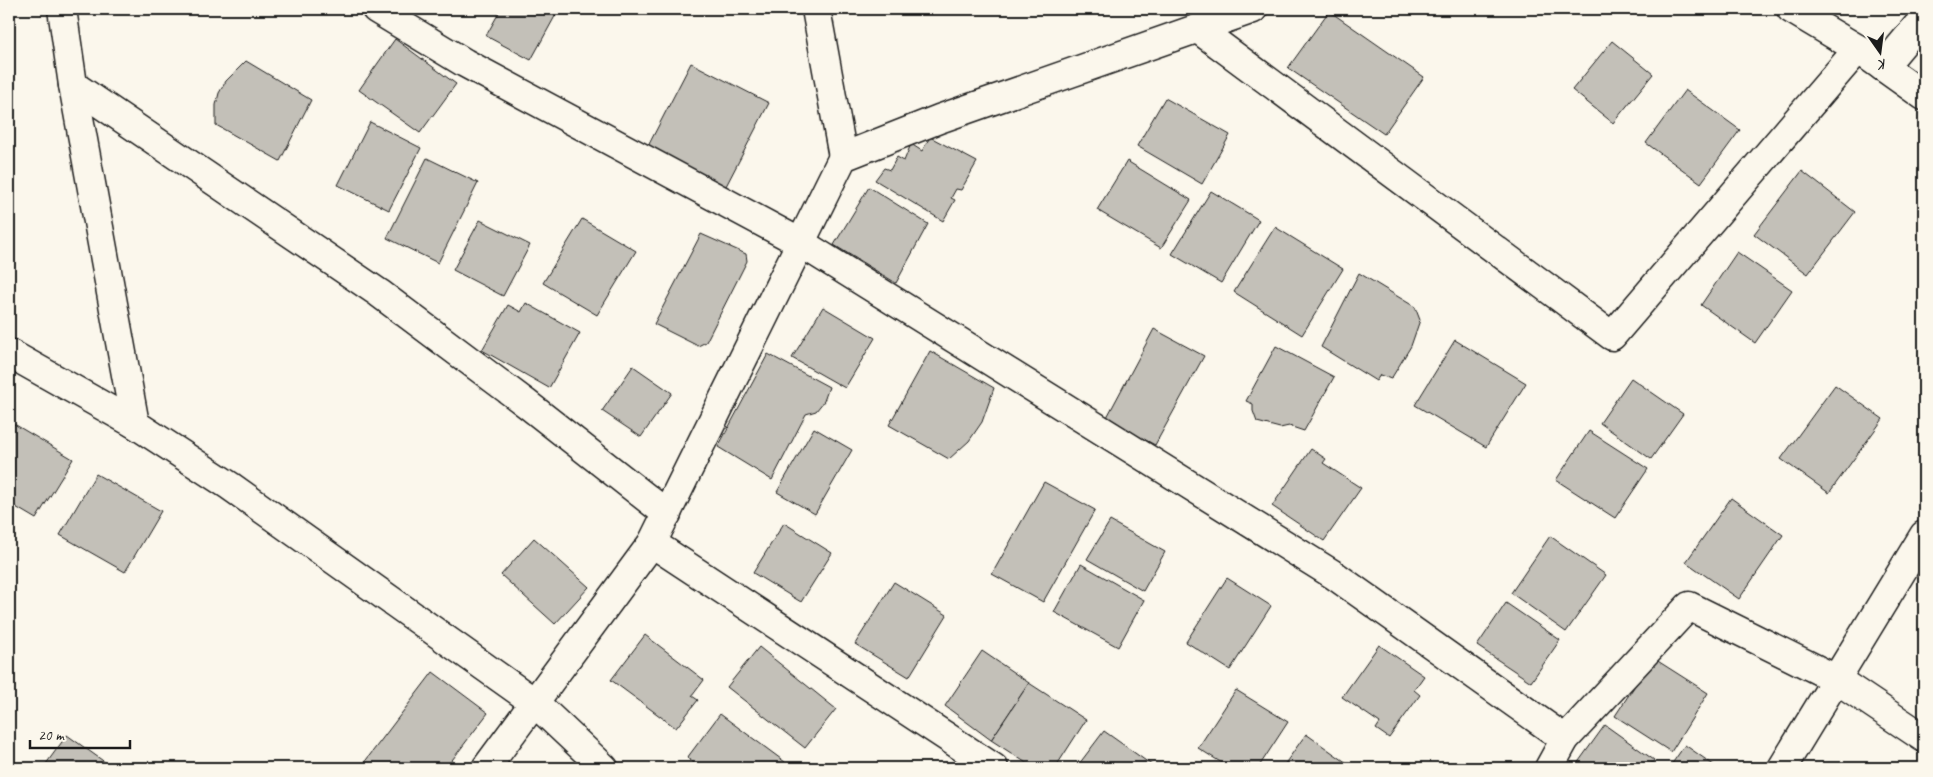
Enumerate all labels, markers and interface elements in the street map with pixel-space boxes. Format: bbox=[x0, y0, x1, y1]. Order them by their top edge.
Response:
north arrow bbox=[1856, 28, 1906, 78]
text: K bbox=[1875, 55, 1889, 74]
scale bar bbox=[30, 717, 130, 749]
text: 20 m bbox=[38, 726, 65, 745]

